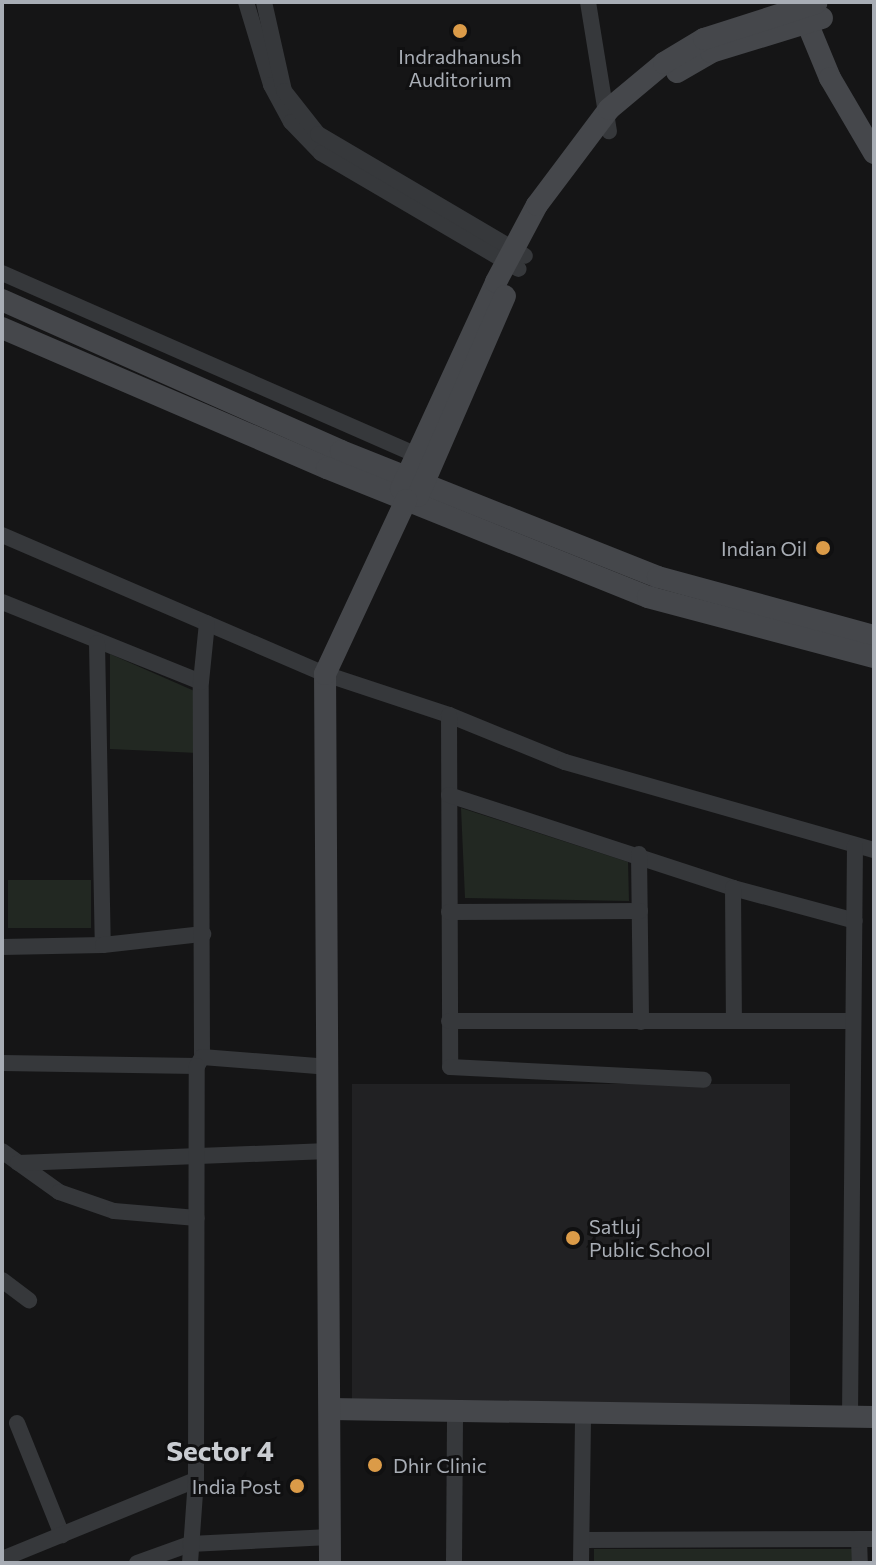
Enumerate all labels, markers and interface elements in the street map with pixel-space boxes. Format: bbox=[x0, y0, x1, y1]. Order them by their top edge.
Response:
marker: Indradhanush Auditorium bbox=[451, 22, 469, 40]
place label: Indradhanush Auditorium bbox=[398, 44, 522, 91]
place label: Indian Oil bbox=[721, 536, 807, 560]
marker: Indian Oil bbox=[814, 539, 832, 557]
place label: Satluj Public School bbox=[589, 1214, 711, 1261]
marker: Satluj Public School bbox=[564, 1229, 582, 1247]
district label: Sector 4 bbox=[166, 1433, 274, 1467]
place label: Dhir Clinic bbox=[393, 1453, 487, 1477]
marker: Dhir Clinic bbox=[364, 1454, 386, 1476]
place label: India Post bbox=[192, 1474, 281, 1498]
marker: India Post bbox=[288, 1477, 306, 1495]

